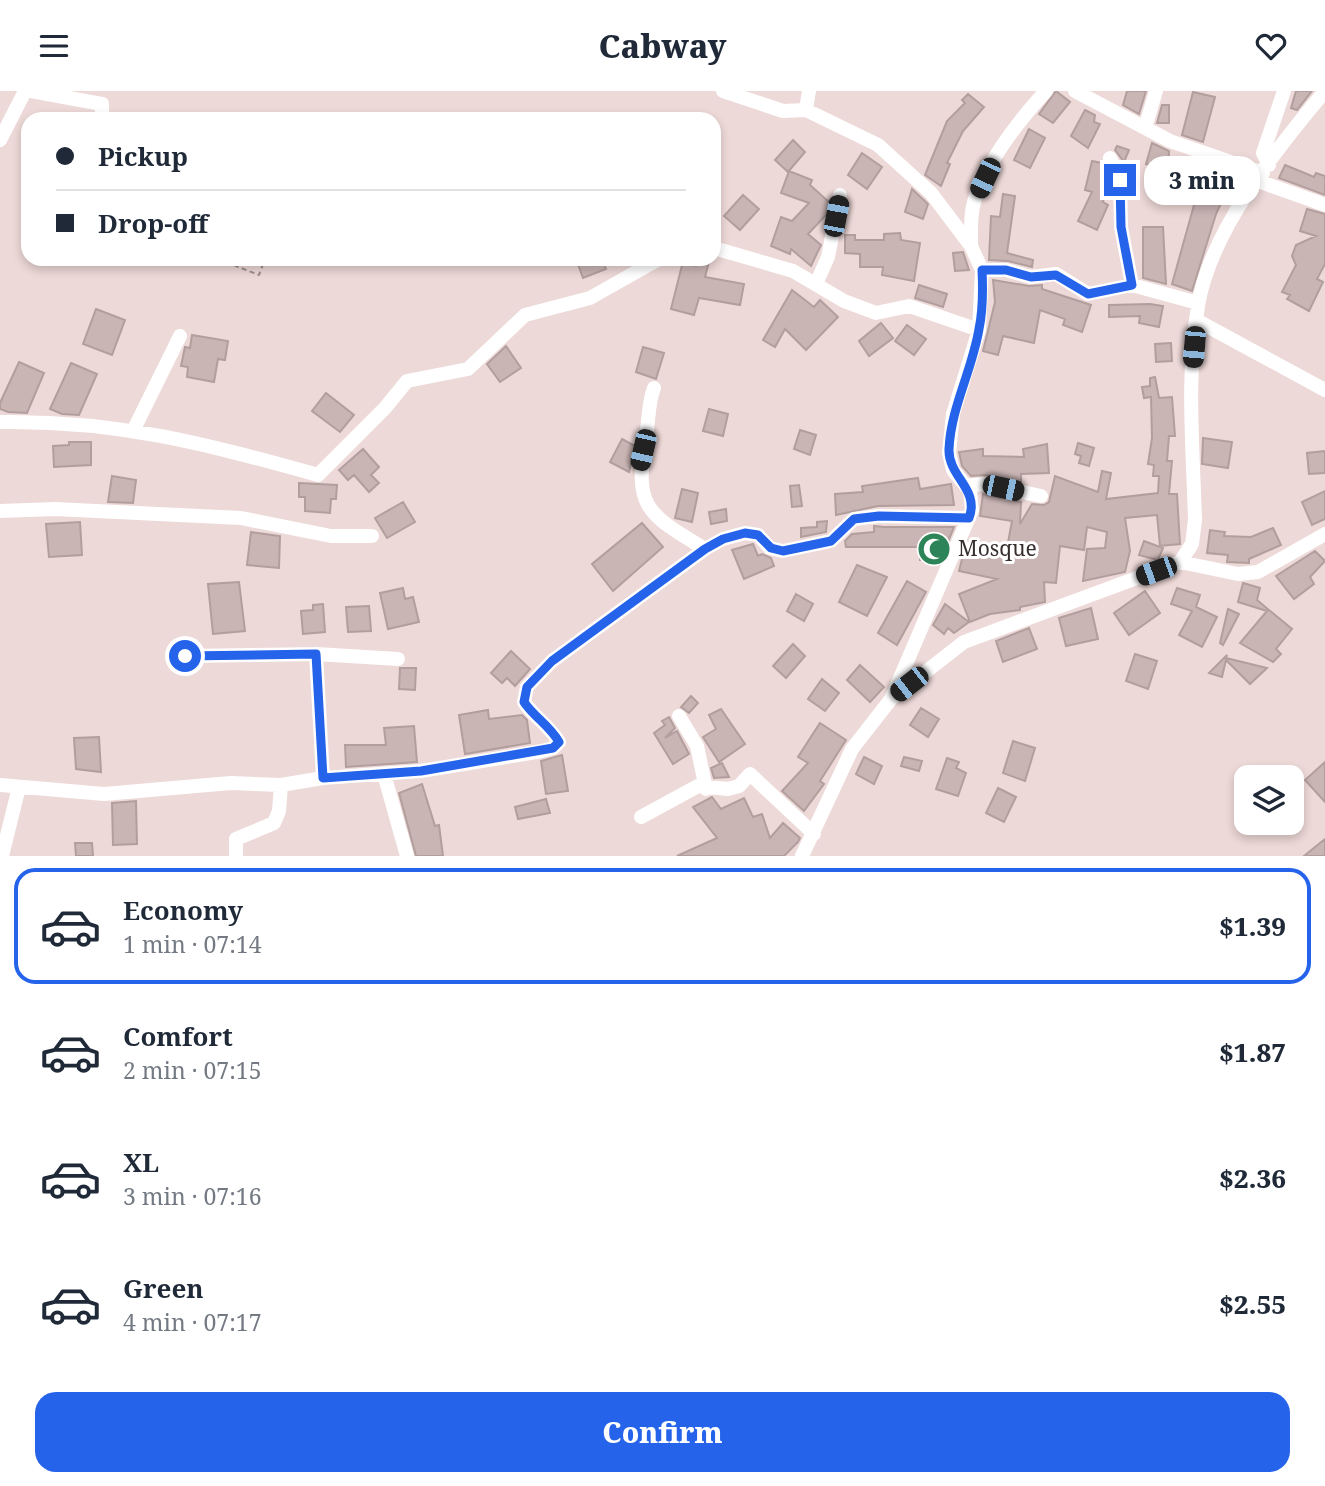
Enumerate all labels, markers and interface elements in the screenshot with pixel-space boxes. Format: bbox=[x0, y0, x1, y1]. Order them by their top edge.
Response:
text: Cabway bbox=[599, 24, 726, 67]
icon: menu bbox=[35, 27, 73, 65]
icon: heart bbox=[1252, 27, 1290, 65]
text: Pickup bbox=[98, 138, 188, 174]
car bbox=[967, 155, 1004, 201]
callout: 3 min bbox=[1144, 155, 1260, 205]
route end bbox=[1104, 164, 1136, 196]
text: 3 min bbox=[1169, 164, 1235, 196]
car bbox=[822, 193, 851, 239]
text: Drop-off bbox=[98, 205, 208, 241]
car bbox=[1182, 325, 1207, 369]
car bbox=[629, 427, 658, 473]
car bbox=[981, 473, 1026, 503]
mosque icon: Mosque bbox=[915, 530, 953, 568]
place label: Mosque bbox=[958, 534, 1037, 562]
car bbox=[1133, 554, 1180, 588]
route start bbox=[169, 640, 201, 672]
car bbox=[886, 663, 933, 705]
map controls bbox=[1234, 765, 1304, 835]
button: layers bbox=[1234, 765, 1304, 835]
text: Economy bbox=[123, 892, 243, 928]
icon: car bbox=[39, 895, 102, 958]
text: $1.39 bbox=[1219, 908, 1286, 944]
text: 1 min · 07:14 bbox=[123, 928, 261, 960]
text: Comfort bbox=[123, 1018, 233, 1054]
icon: car bbox=[39, 1021, 102, 1084]
text: $1.87 bbox=[1219, 1034, 1286, 1070]
text: 2 min · 07:15 bbox=[123, 1054, 261, 1086]
text: XL bbox=[123, 1144, 159, 1180]
icon: car bbox=[39, 1147, 102, 1210]
text: $2.36 bbox=[1219, 1160, 1286, 1196]
text: 3 min · 07:16 bbox=[123, 1180, 261, 1212]
text: Green bbox=[123, 1270, 204, 1306]
icon: car bbox=[39, 1273, 102, 1336]
text: $2.55 bbox=[1219, 1286, 1286, 1322]
text: 4 min · 07:17 bbox=[123, 1306, 261, 1338]
button: Confirm bbox=[35, 1392, 1290, 1472]

